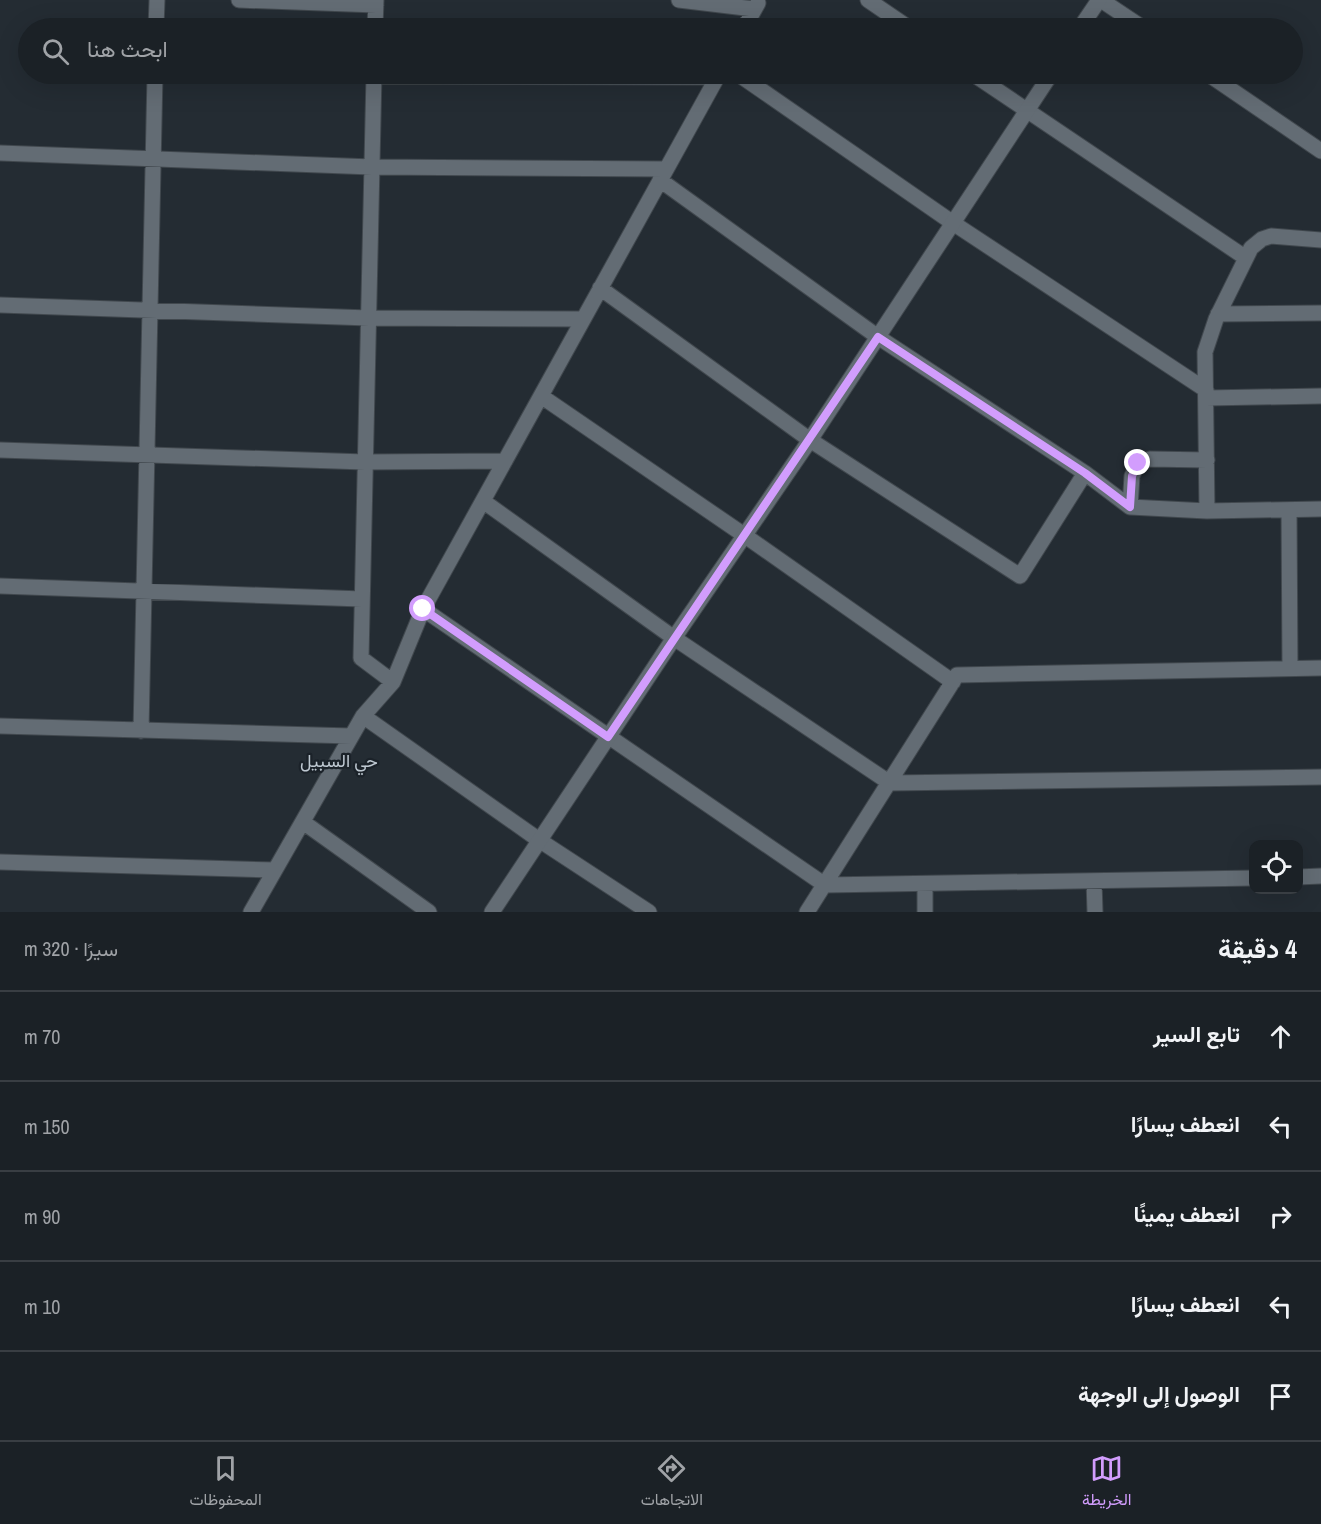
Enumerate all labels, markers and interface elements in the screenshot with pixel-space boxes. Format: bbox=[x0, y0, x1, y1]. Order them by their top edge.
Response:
search box bbox=[18, 18, 1303, 84]
text: ابحث هنا bbox=[87, 34, 168, 64]
icon: search bbox=[39, 35, 72, 68]
route end bbox=[1124, 449, 1150, 475]
route start bbox=[409, 595, 435, 621]
district label: حي السبيل bbox=[300, 748, 378, 776]
map controls bbox=[1249, 840, 1303, 894]
button: locate bbox=[1249, 840, 1303, 894]
text: 4 دقيقة bbox=[1218, 931, 1297, 966]
text: سيرًا · 320 m bbox=[24, 935, 118, 962]
text: تابع السير bbox=[1153, 1019, 1240, 1049]
icon: ahead bbox=[1264, 1020, 1297, 1053]
text: 70 m bbox=[24, 1023, 60, 1050]
text: انعطف يسارًا bbox=[1131, 1109, 1240, 1139]
icon: left bbox=[1264, 1110, 1297, 1143]
text: 150 m bbox=[24, 1113, 70, 1140]
text: انعطف يمينًا bbox=[1134, 1199, 1240, 1229]
icon: right bbox=[1264, 1200, 1297, 1233]
text: 90 m bbox=[24, 1203, 60, 1230]
text: انعطف يسارًا bbox=[1131, 1289, 1240, 1319]
icon: left bbox=[1264, 1290, 1297, 1323]
text: 10 m bbox=[24, 1293, 60, 1320]
text: الوصول إلى الوجهة bbox=[1078, 1379, 1240, 1409]
icon: arrive bbox=[1264, 1380, 1297, 1413]
tab: المحفوظات bbox=[190, 1452, 262, 1514]
tab: الاتجاهات bbox=[641, 1452, 703, 1514]
tab: الخريطة bbox=[1082, 1452, 1131, 1514]

